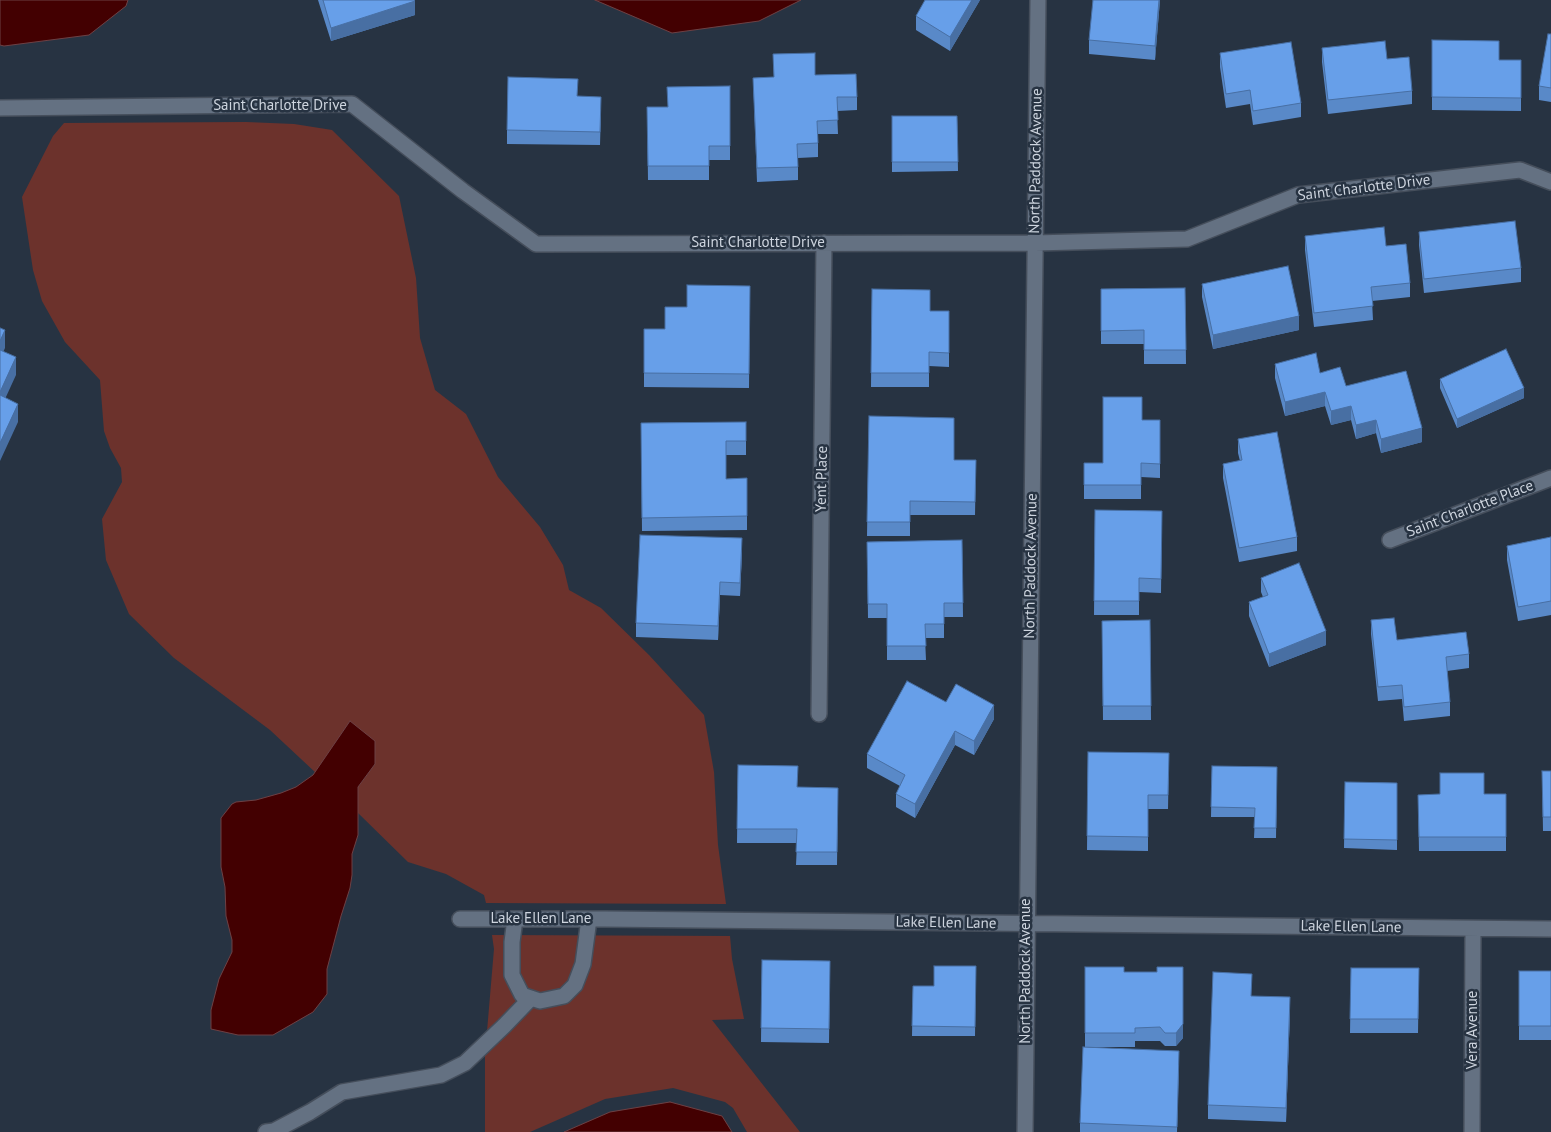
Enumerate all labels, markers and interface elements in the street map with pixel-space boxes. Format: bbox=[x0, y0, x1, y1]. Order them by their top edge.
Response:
street label: North Paddock Avenue bbox=[1026, 88, 1046, 234]
street label: Saint Charlotte Drive bbox=[213, 97, 347, 115]
street label: Saint Charlotte Drive bbox=[1297, 171, 1431, 205]
street label: Saint Charlotte Drive bbox=[691, 234, 825, 252]
street label: Yent Place bbox=[812, 446, 832, 512]
street label: Saint Charlotte Place bbox=[1404, 477, 1536, 541]
street label: North Paddock Avenue bbox=[1021, 493, 1041, 639]
street label: North Paddock Avenue bbox=[1017, 898, 1035, 1044]
street label: Lake Ellen Lane bbox=[491, 910, 591, 928]
street label: Lake Ellen Lane bbox=[895, 913, 997, 933]
street label: Lake Ellen Lane bbox=[1300, 917, 1402, 937]
street label: Vera Avenue bbox=[1464, 991, 1482, 1069]

